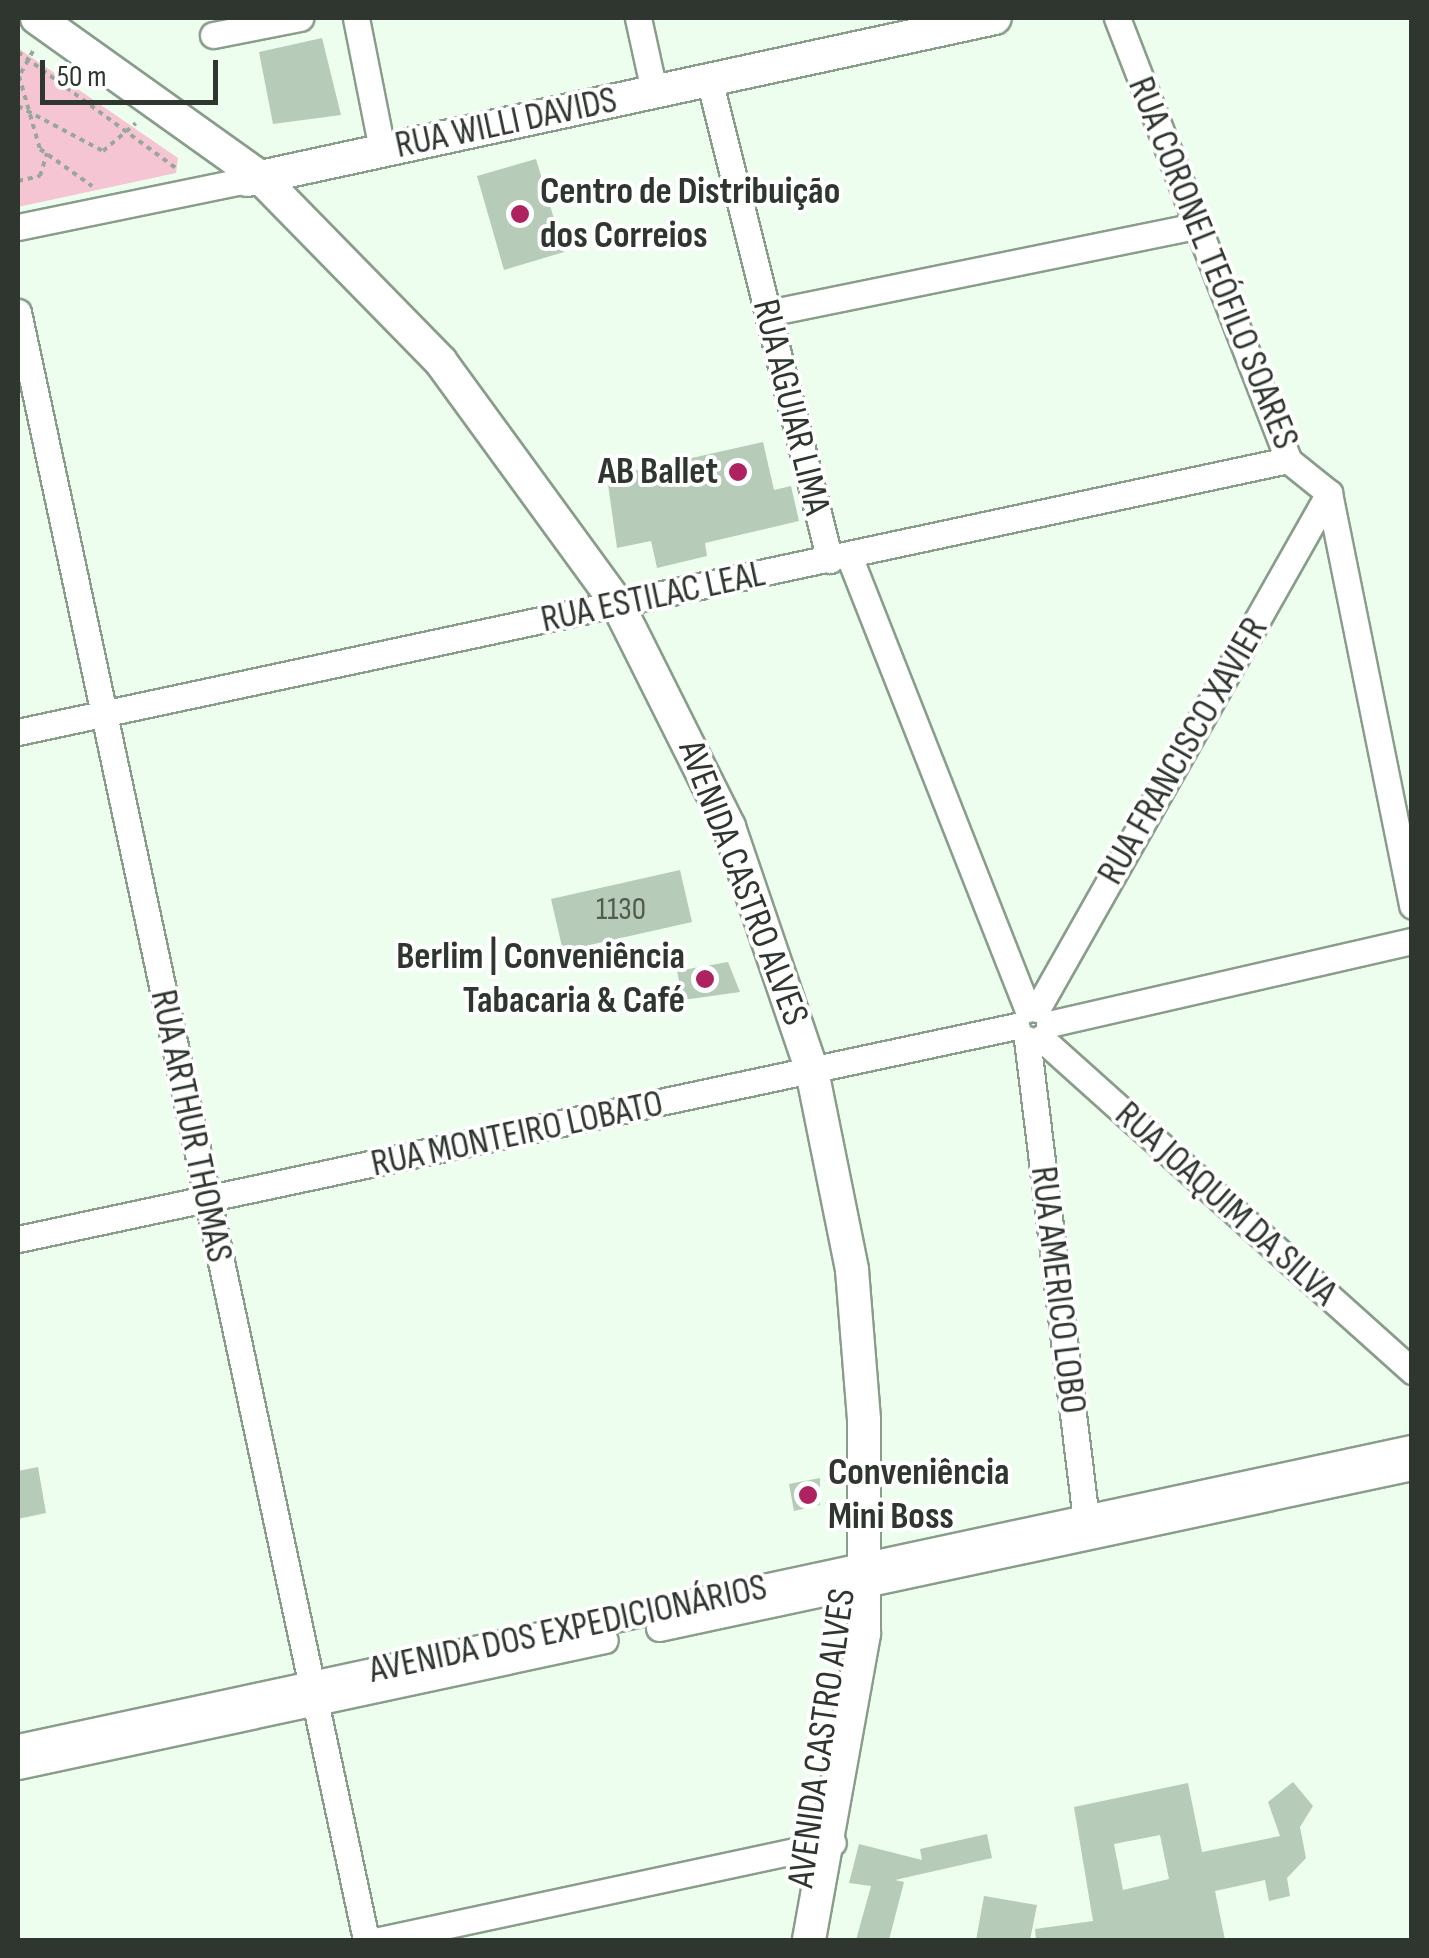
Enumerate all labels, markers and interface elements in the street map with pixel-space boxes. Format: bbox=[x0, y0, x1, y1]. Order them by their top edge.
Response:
scale bar bbox=[45, 40, 222, 102]
text: 50 m bbox=[57, 59, 106, 95]
street label: RUA CORONEL TEÓFILO SOARES bbox=[1118, 70, 1308, 456]
street label: RUA WILLI DAVIDS bbox=[391, 77, 621, 169]
place label: Centro de Distribuição dos Correios bbox=[540, 169, 840, 258]
marker: Centro de Distribuição dos Correios bbox=[509, 203, 531, 225]
street label: RUA AGUIAR LIMA bbox=[742, 295, 840, 519]
place label: AB Ballet bbox=[598, 449, 718, 495]
marker: AB Ballet bbox=[727, 461, 749, 483]
street label: RUA ESTILAC LEAL bbox=[537, 551, 769, 643]
street label: RUA FRANCISCO XAVIER bbox=[1088, 609, 1278, 893]
street label: AVENIDA CASTRO ALVES bbox=[668, 734, 818, 1032]
house number: 1130 bbox=[596, 891, 646, 929]
place label: Berlim | Conveniência Tabacaria & Café bbox=[396, 934, 685, 1024]
marker: Berlim | Conveniência Tabacaria & Café bbox=[694, 968, 716, 990]
street label: RUA ARTHUR THOMAS bbox=[140, 986, 242, 1266]
street label: RUA MONTEIRO LOBATO bbox=[367, 1081, 667, 1187]
street label: RUA JOAQUIM DA SILVA bbox=[1106, 1092, 1346, 1316]
street label: RUA AMERICO LOBO bbox=[1020, 1164, 1096, 1416]
place label: Conveniência Mini Boss bbox=[828, 1450, 1009, 1540]
marker: Conveniência Mini Boss bbox=[797, 1484, 819, 1506]
street label: AVENIDA DOS EXPEDICIONÁRIOS bbox=[365, 1565, 771, 1693]
street label: AVENIDA CASTRO ALVES bbox=[778, 1586, 866, 1890]

